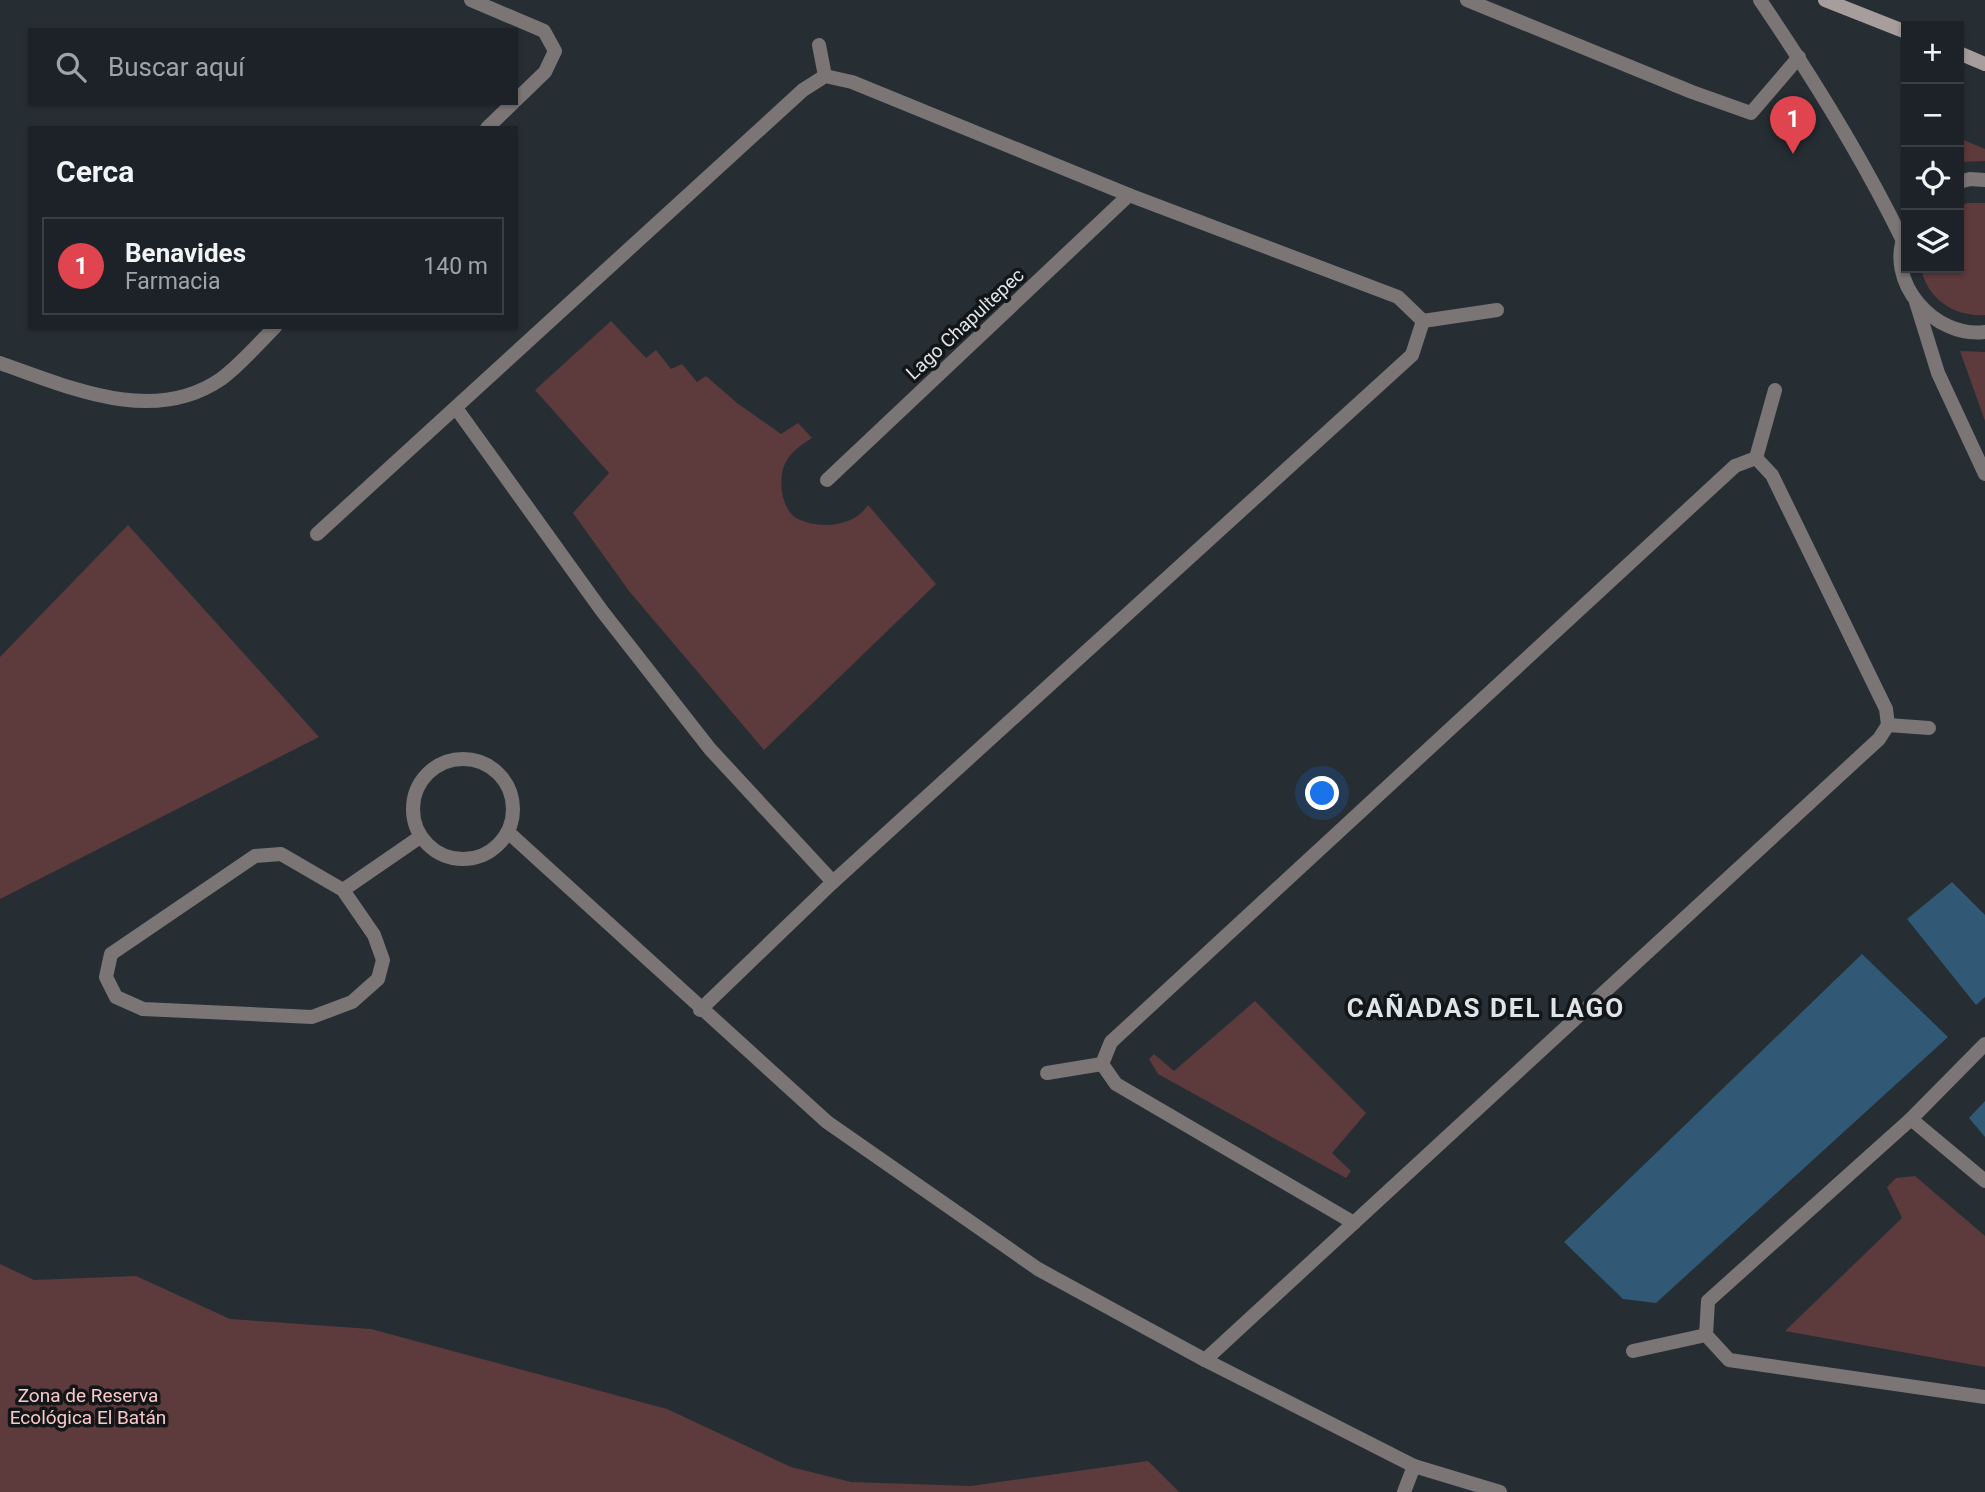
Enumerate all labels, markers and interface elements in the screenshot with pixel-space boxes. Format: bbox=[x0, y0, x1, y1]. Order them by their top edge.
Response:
map controls bbox=[1901, 21, 1964, 273]
button: + bbox=[1901, 21, 1964, 84]
search box bbox=[28, 28, 518, 105]
icon: search bbox=[52, 48, 90, 86]
text: Buscar aquí bbox=[108, 52, 245, 82]
button: − bbox=[1901, 84, 1964, 147]
pin: 1 bbox=[1770, 96, 1816, 154]
button: locate bbox=[1901, 147, 1964, 210]
text: Cerca bbox=[56, 154, 134, 189]
button: layers bbox=[1901, 210, 1964, 273]
text: Benavides bbox=[125, 238, 246, 268]
text: 1 bbox=[74, 253, 88, 280]
text: 140 m bbox=[423, 253, 488, 280]
street label: Lago Chapultepec bbox=[901, 263, 1029, 384]
text: Farmacia bbox=[125, 268, 220, 295]
your location bbox=[1305, 776, 1339, 810]
district label: CAÑADAS DEL LAGO bbox=[1347, 993, 1625, 1023]
park label: Zona de Reserva Ecológica El Batán bbox=[10, 1384, 166, 1429]

